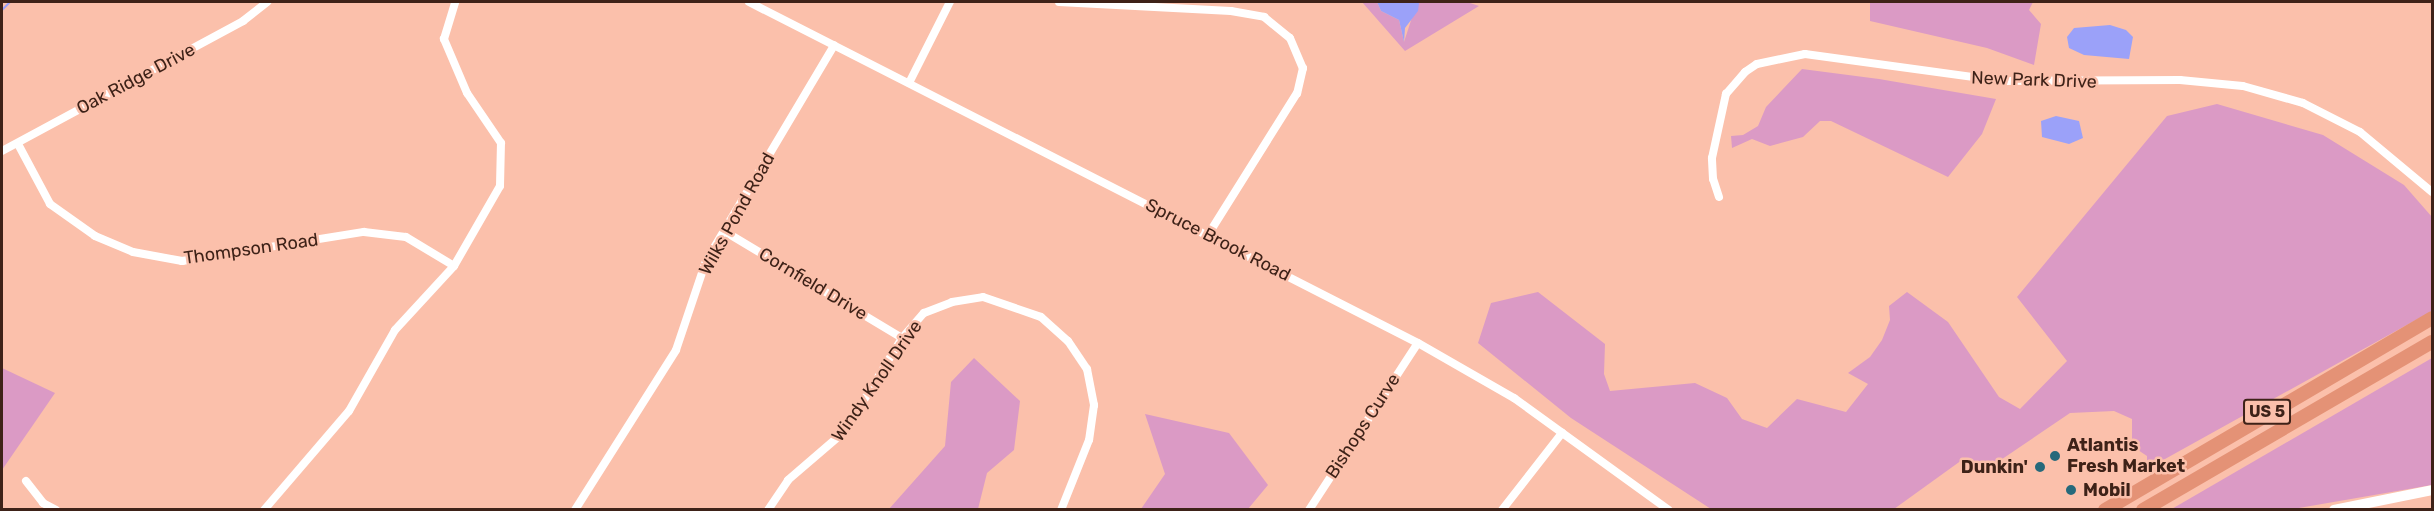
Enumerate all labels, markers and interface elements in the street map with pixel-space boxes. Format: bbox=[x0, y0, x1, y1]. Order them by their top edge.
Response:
street label: Oak Ridge Drive bbox=[73, 39, 199, 119]
street label: New Park Drive bbox=[1970, 67, 2098, 93]
street label: Wilks Pond Road bbox=[695, 149, 779, 279]
street label: Spruce Brook Road bbox=[1142, 194, 1294, 286]
street label: Thompson Road bbox=[182, 229, 320, 269]
street label: Cornfield Drive bbox=[755, 243, 871, 325]
street label: Windy Knoll Drive bbox=[827, 316, 927, 446]
street label: Bishops Curve bbox=[1321, 370, 1405, 482]
road number: US 5 bbox=[2243, 399, 2291, 425]
place label: Atlantis Fresh Market bbox=[2067, 435, 2185, 478]
marker: Atlantis Fresh Market bbox=[2048, 449, 2062, 463]
place label: Dunkin' bbox=[1961, 456, 2028, 478]
marker: Dunkin' bbox=[2033, 460, 2047, 474]
place label: Mobil bbox=[2083, 479, 2131, 501]
marker: Mobil bbox=[2064, 483, 2078, 497]

